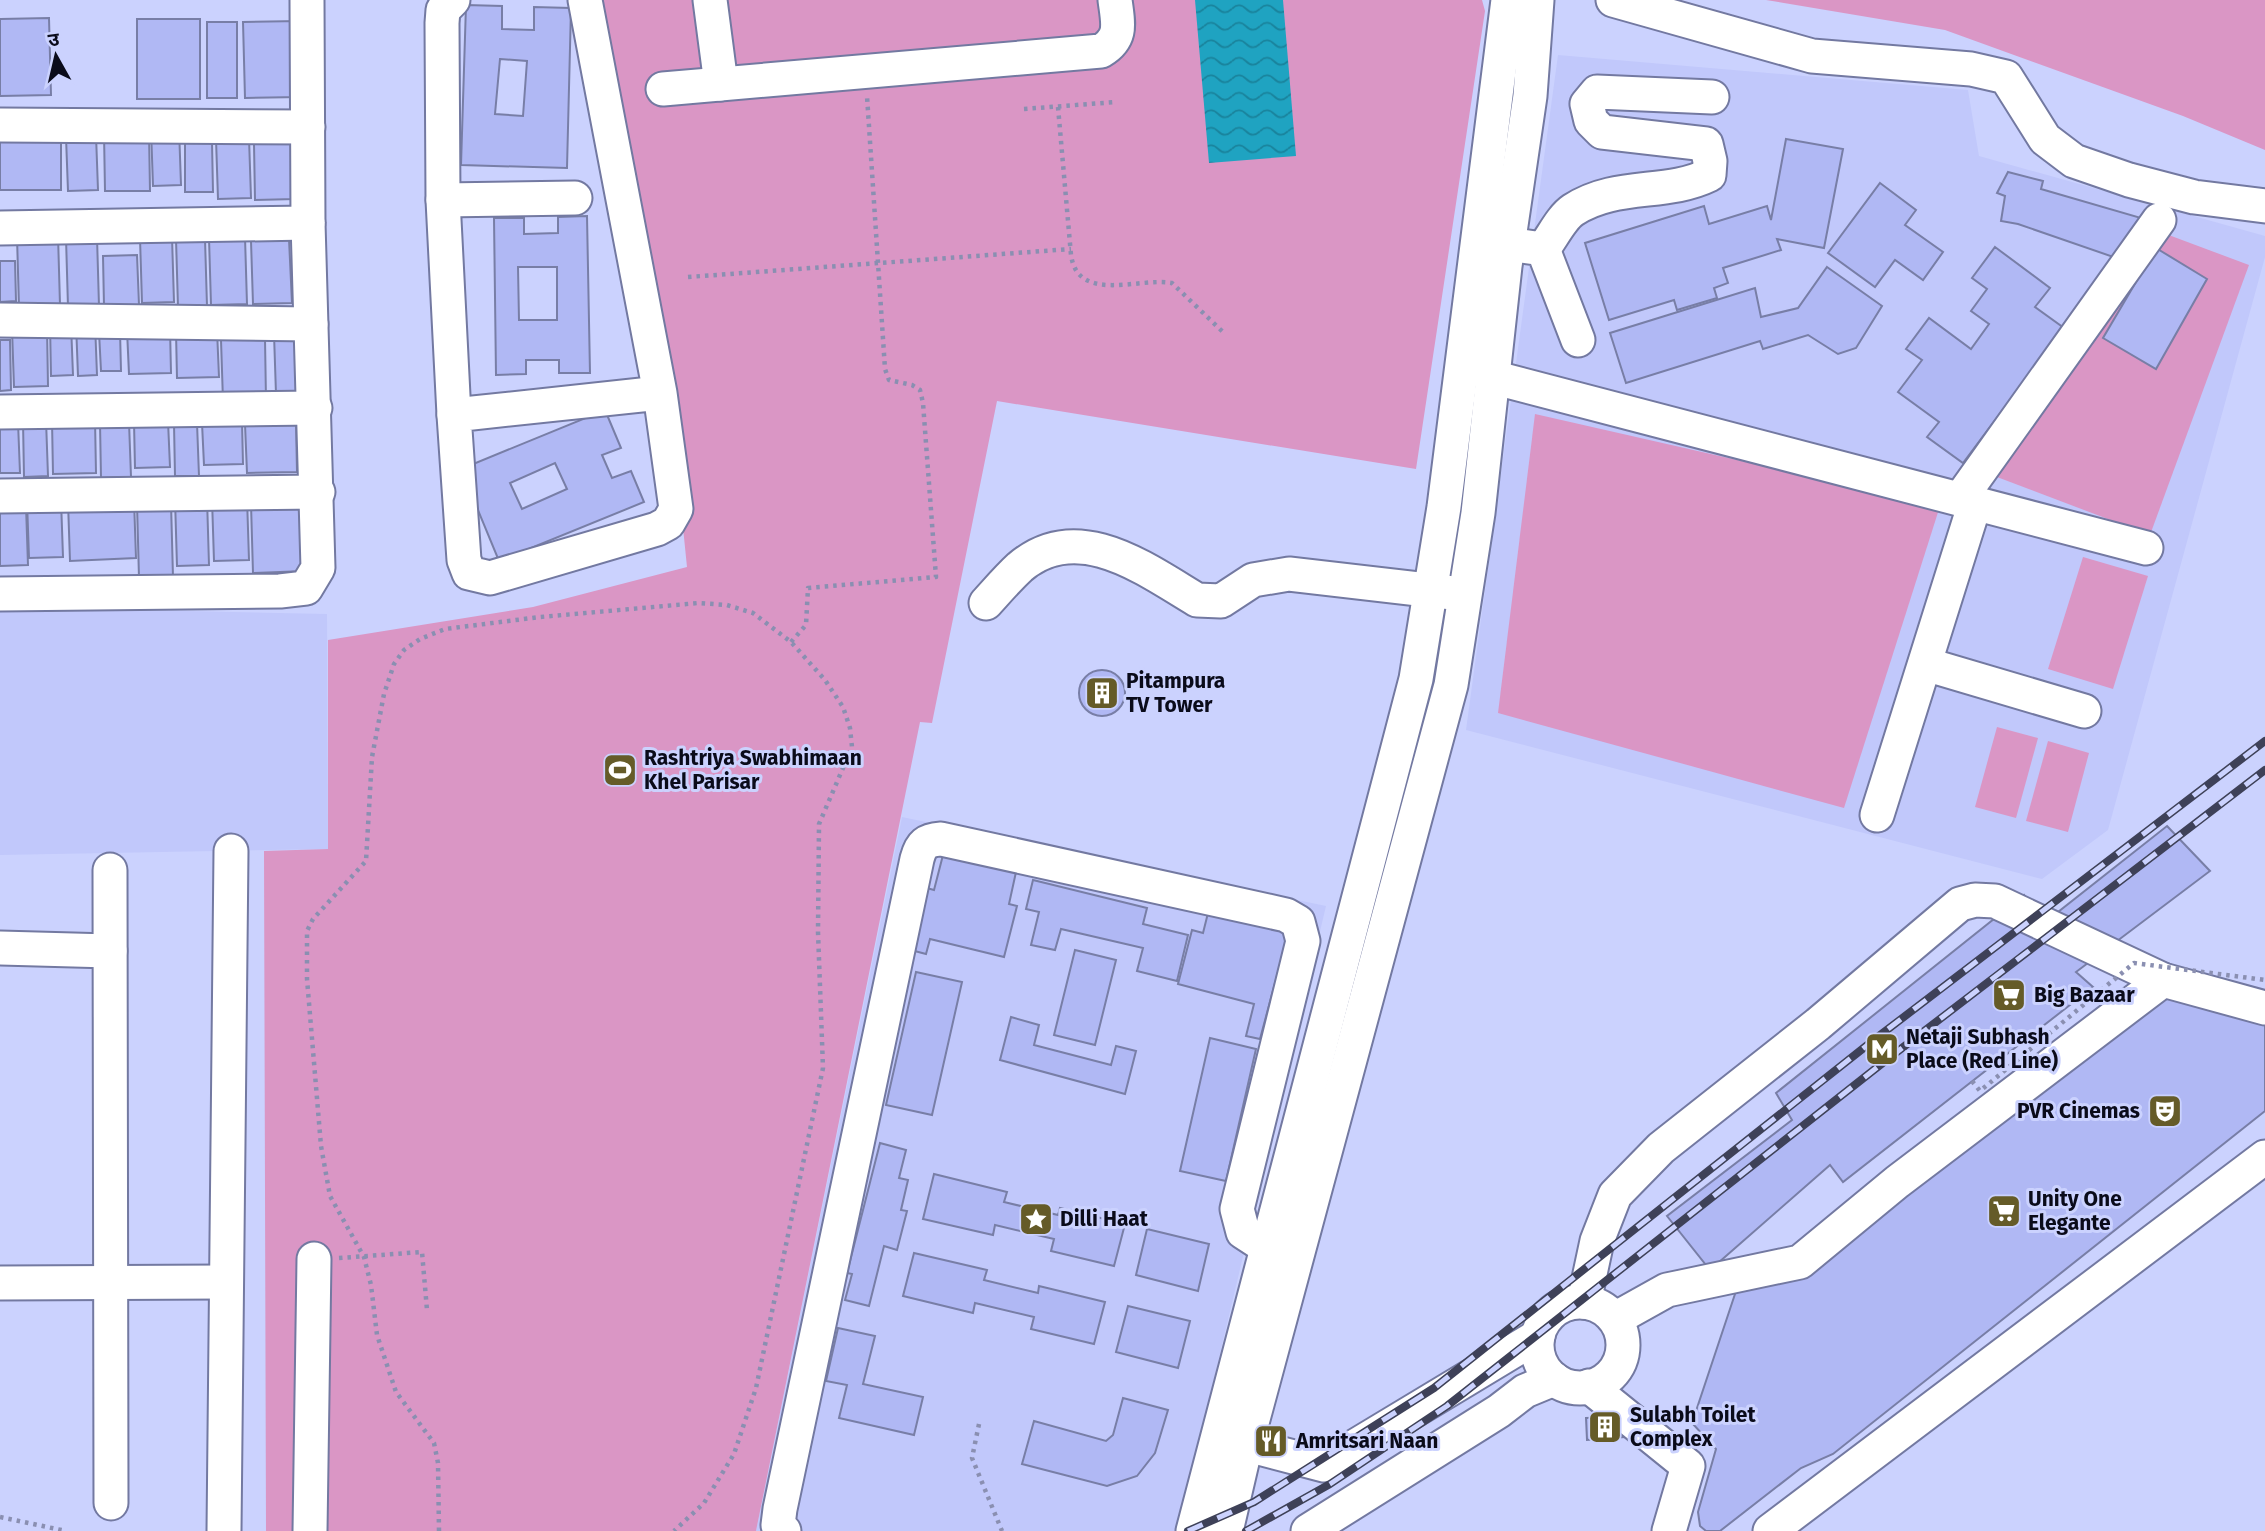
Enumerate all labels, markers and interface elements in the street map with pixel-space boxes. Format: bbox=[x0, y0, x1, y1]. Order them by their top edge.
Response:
north arrow bbox=[21, 21, 91, 91]
text: उ bbox=[47, 27, 62, 52]
place label: Pitampura TV Tower bbox=[1126, 668, 1225, 718]
building icon: Pitampura TV Tower bbox=[1083, 674, 1121, 712]
place label: Rashtriya Swabhimaan Khel Parisar bbox=[644, 745, 862, 795]
sports icon: Rashtriya Swabhimaan Khel Parisar bbox=[601, 751, 639, 789]
supermarket icon: Big Bazaar bbox=[1990, 976, 2028, 1014]
place label: Big Bazaar bbox=[2034, 982, 2135, 1008]
place label: Netaji Subhash Place (Red Line) bbox=[1906, 1024, 2058, 1074]
metro station icon: Netaji Subhash Place (Red Line) bbox=[1863, 1030, 1901, 1068]
theatre icon: PVR Cinemas bbox=[2146, 1092, 2184, 1130]
place label: PVR Cinemas bbox=[2017, 1098, 2140, 1124]
place label: Unity One Elegante bbox=[2028, 1186, 2122, 1236]
supermarket icon: Unity One Elegante bbox=[1985, 1192, 2023, 1230]
place icon: Dilli Haat bbox=[1017, 1200, 1055, 1238]
place label: Dilli Haat bbox=[1060, 1206, 1149, 1232]
place label: Sulabh Toilet Complex bbox=[1630, 1402, 1756, 1452]
building icon: Sulabh Toilet Complex bbox=[1586, 1408, 1624, 1446]
restaurant icon: Amritsari Naan bbox=[1252, 1422, 1290, 1460]
place label: Amritsari Naan bbox=[1295, 1428, 1438, 1454]

